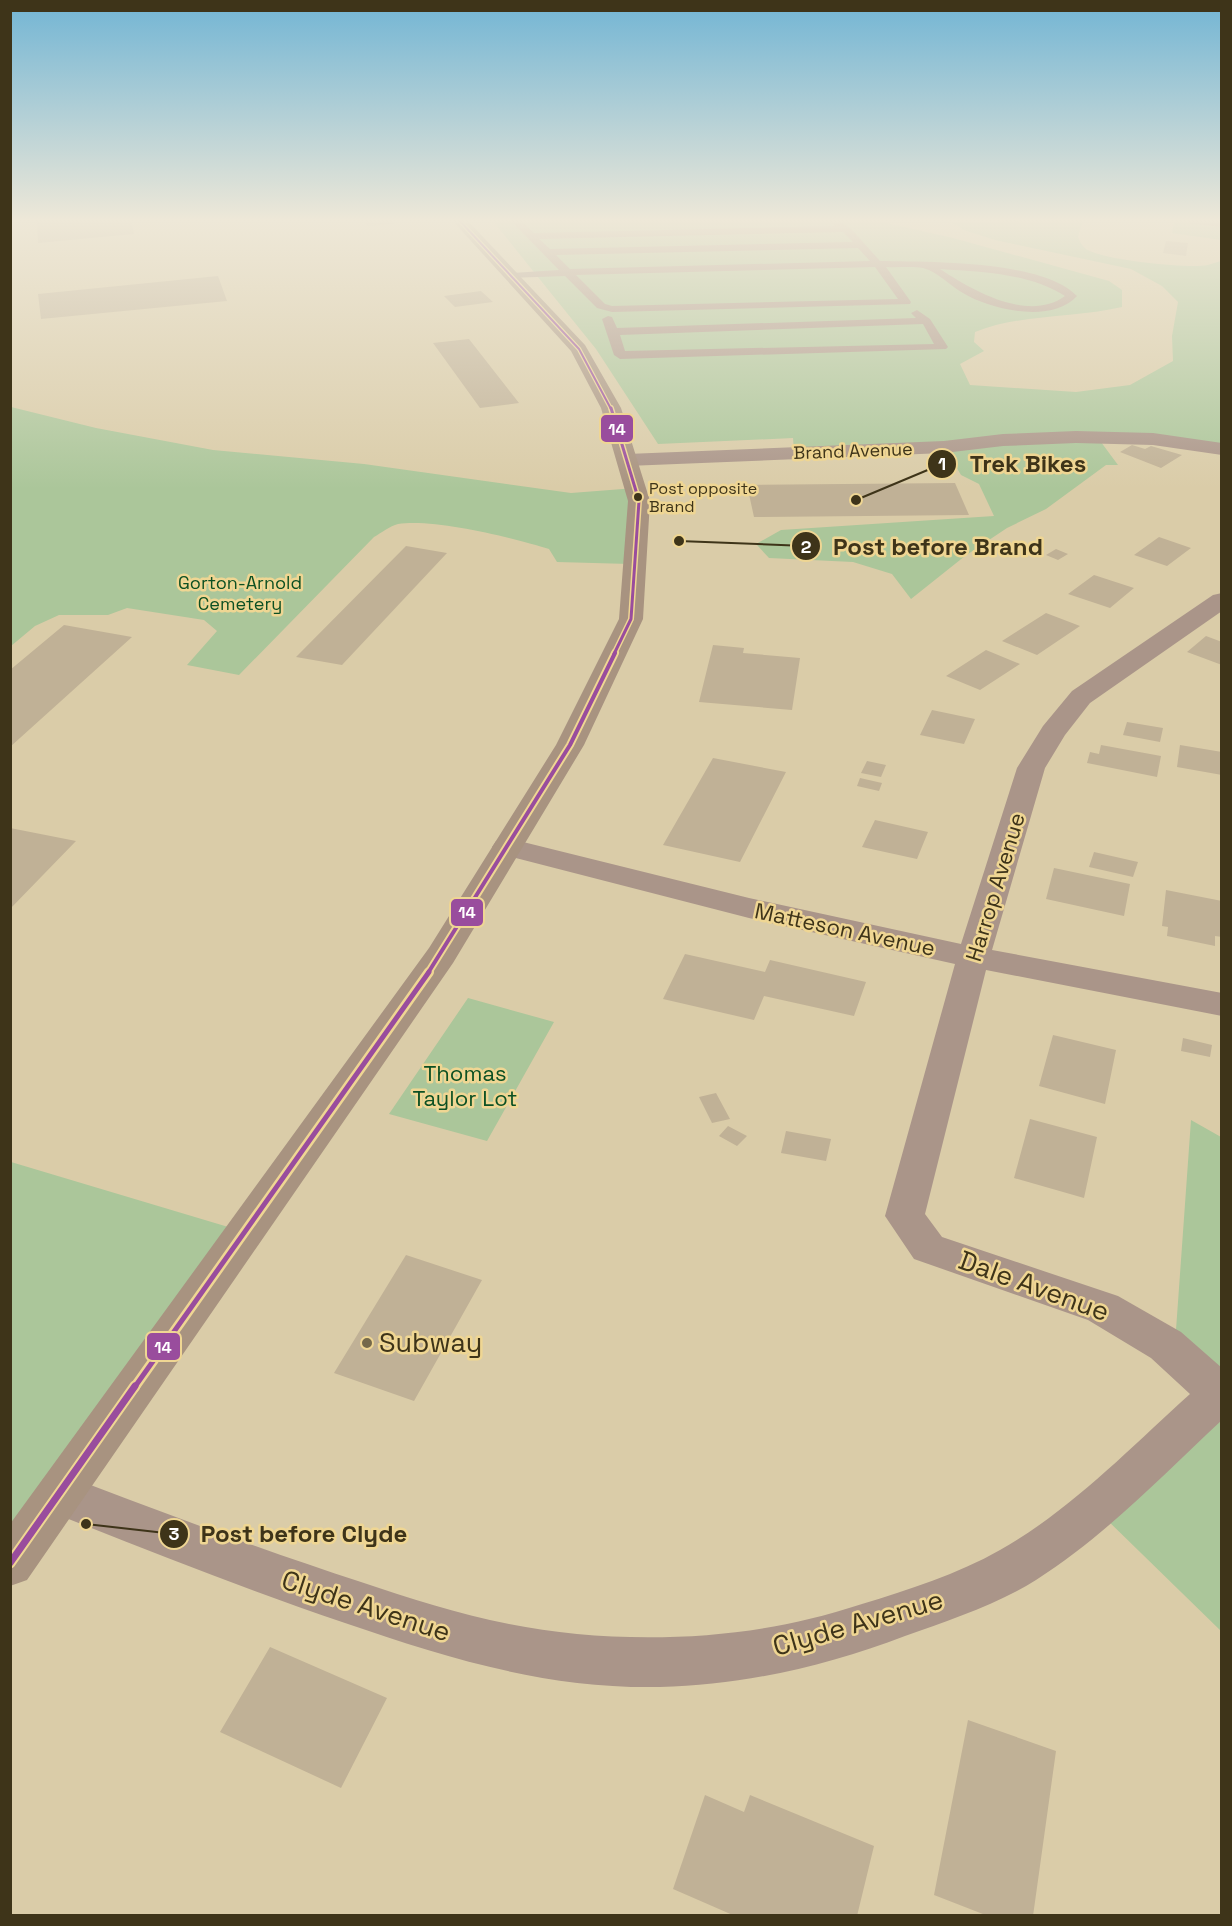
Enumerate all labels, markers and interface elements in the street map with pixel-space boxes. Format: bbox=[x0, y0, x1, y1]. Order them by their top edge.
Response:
line badge: 14 bbox=[600, 414, 634, 443]
text: 14 bbox=[608, 419, 626, 440]
street label: Brand Avenue bbox=[793, 437, 913, 464]
callout: Trek Bikes bbox=[927, 443, 1098, 485]
text: Trek Bikes bbox=[970, 448, 1086, 479]
text: 1 bbox=[938, 452, 946, 475]
place label: Post opposite Brand bbox=[649, 478, 757, 517]
marker: Post opposite Brand bbox=[632, 491, 644, 503]
callout: Post before Brand bbox=[791, 525, 1055, 567]
text: Post before Brand bbox=[833, 531, 1043, 562]
text: 2 bbox=[801, 535, 812, 558]
park label: Gorton-Arnold Cemetery bbox=[178, 571, 302, 615]
street label: Harrop Avenue bbox=[959, 809, 1031, 965]
street label: Matteson Avenue bbox=[752, 896, 938, 962]
line badge: 14 bbox=[450, 898, 484, 927]
text: 14 bbox=[458, 902, 476, 923]
park label: Thomas Taylor Lot bbox=[412, 1059, 518, 1112]
street label: Dale Avenue bbox=[954, 1242, 1114, 1329]
place label: Subway bbox=[379, 1325, 482, 1360]
line badge: 14 bbox=[146, 1332, 181, 1361]
marker: Subway bbox=[360, 1336, 374, 1350]
text: 14 bbox=[154, 1337, 172, 1358]
callout: Post before Clyde bbox=[159, 1513, 419, 1555]
text: Post before Clyde bbox=[201, 1518, 407, 1549]
text: 3 bbox=[169, 1522, 180, 1545]
street label: Clyde Avenue bbox=[277, 1562, 455, 1649]
street label: Clyde Avenue bbox=[769, 1581, 947, 1664]

